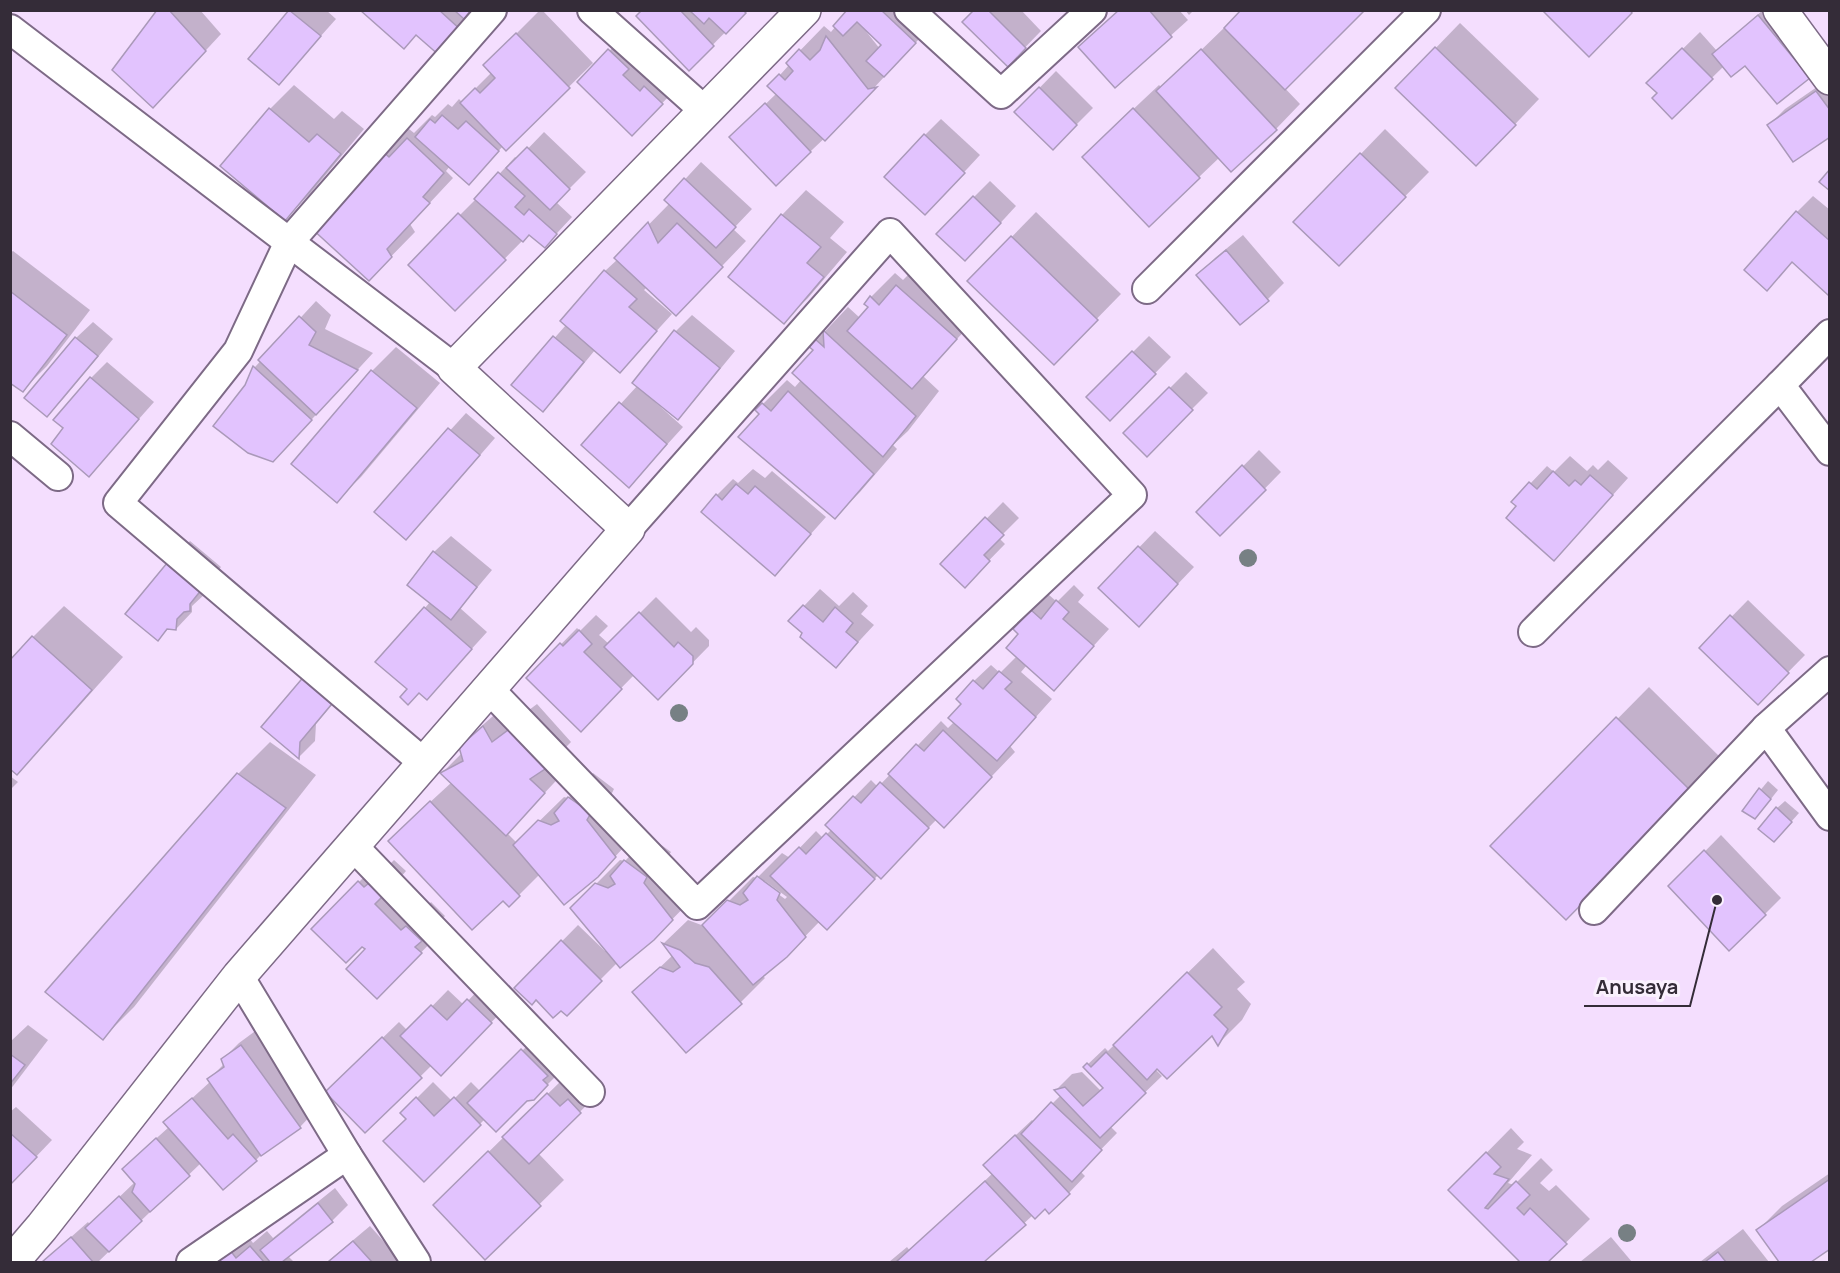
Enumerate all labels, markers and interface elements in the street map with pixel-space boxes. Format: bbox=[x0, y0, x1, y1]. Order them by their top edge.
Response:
callout: Anusaya bbox=[1584, 968, 1690, 1006]
text: Anusaya bbox=[1596, 973, 1678, 1000]

